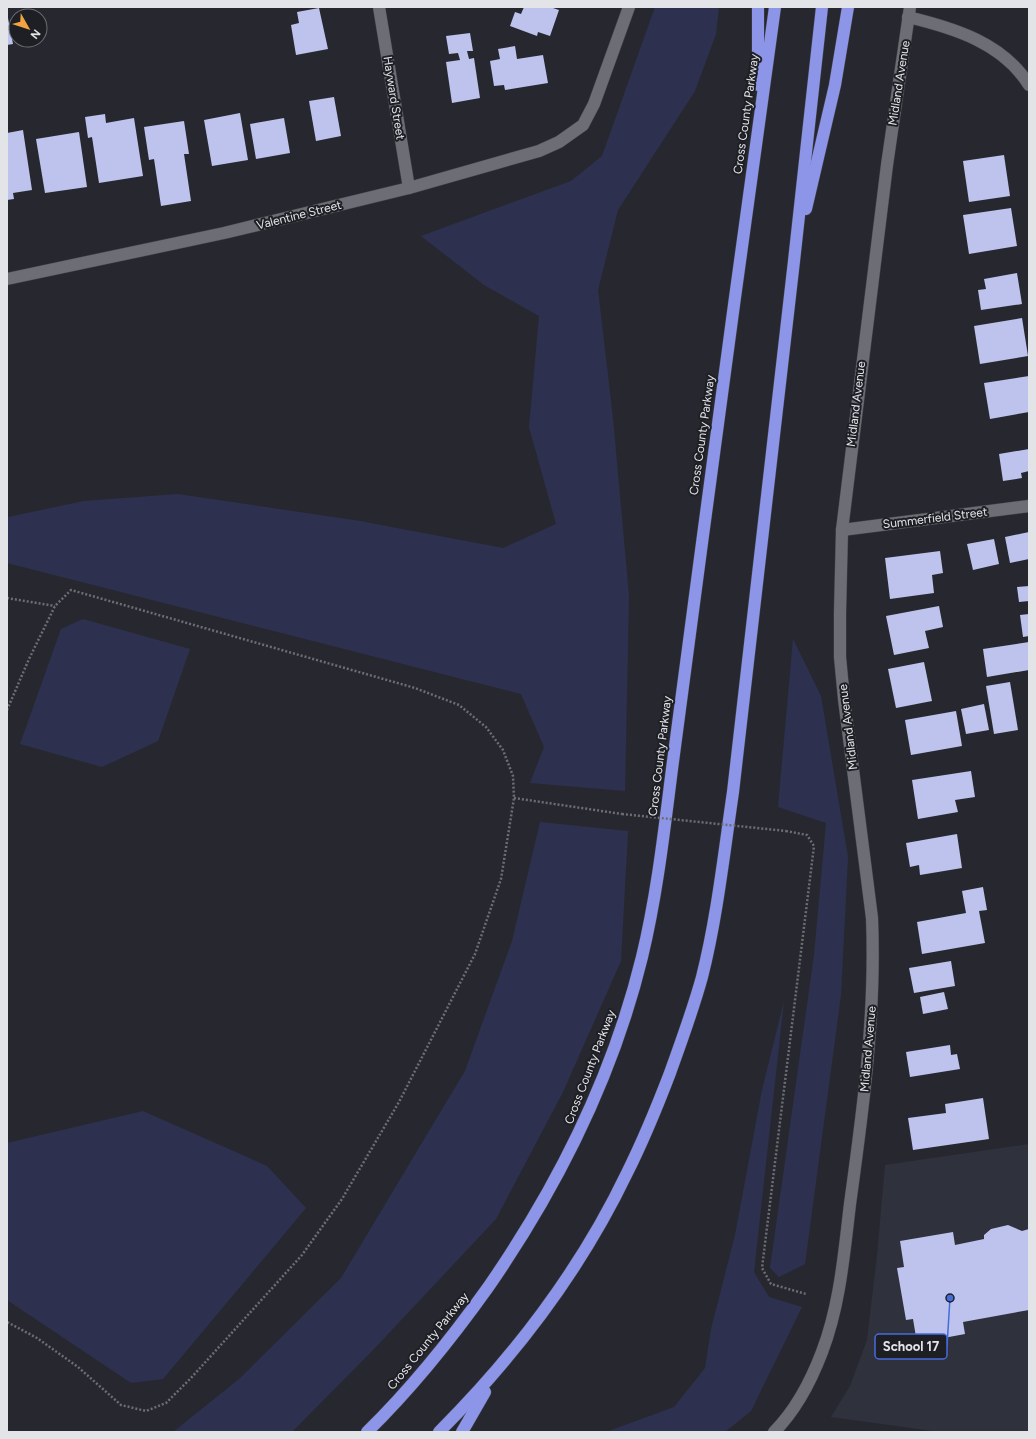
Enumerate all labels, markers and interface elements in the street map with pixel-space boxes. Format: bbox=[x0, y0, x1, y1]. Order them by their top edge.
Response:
north arrow bbox=[8, 8, 48, 48]
text: N bbox=[28, 27, 43, 41]
street label: Midland Avenue bbox=[885, 39, 913, 127]
street label: Cross County Parkway bbox=[731, 52, 761, 175]
street label: Hayward Street bbox=[380, 55, 408, 141]
street label: Valentine Street bbox=[255, 198, 343, 232]
street label: Midland Avenue bbox=[844, 360, 868, 448]
street label: Cross County Parkway bbox=[687, 373, 717, 496]
street label: Summerfield Street bbox=[882, 505, 988, 531]
street label: Midland Avenue bbox=[836, 683, 860, 771]
street label: Cross County Parkway bbox=[646, 694, 674, 817]
street label: Midland Avenue bbox=[857, 1005, 879, 1092]
street label: Cross County Parkway bbox=[562, 1007, 618, 1126]
street label: Cross County Parkway bbox=[384, 1289, 472, 1392]
callout: School 17 bbox=[875, 1334, 947, 1359]
text: School 17 bbox=[883, 1339, 939, 1354]

